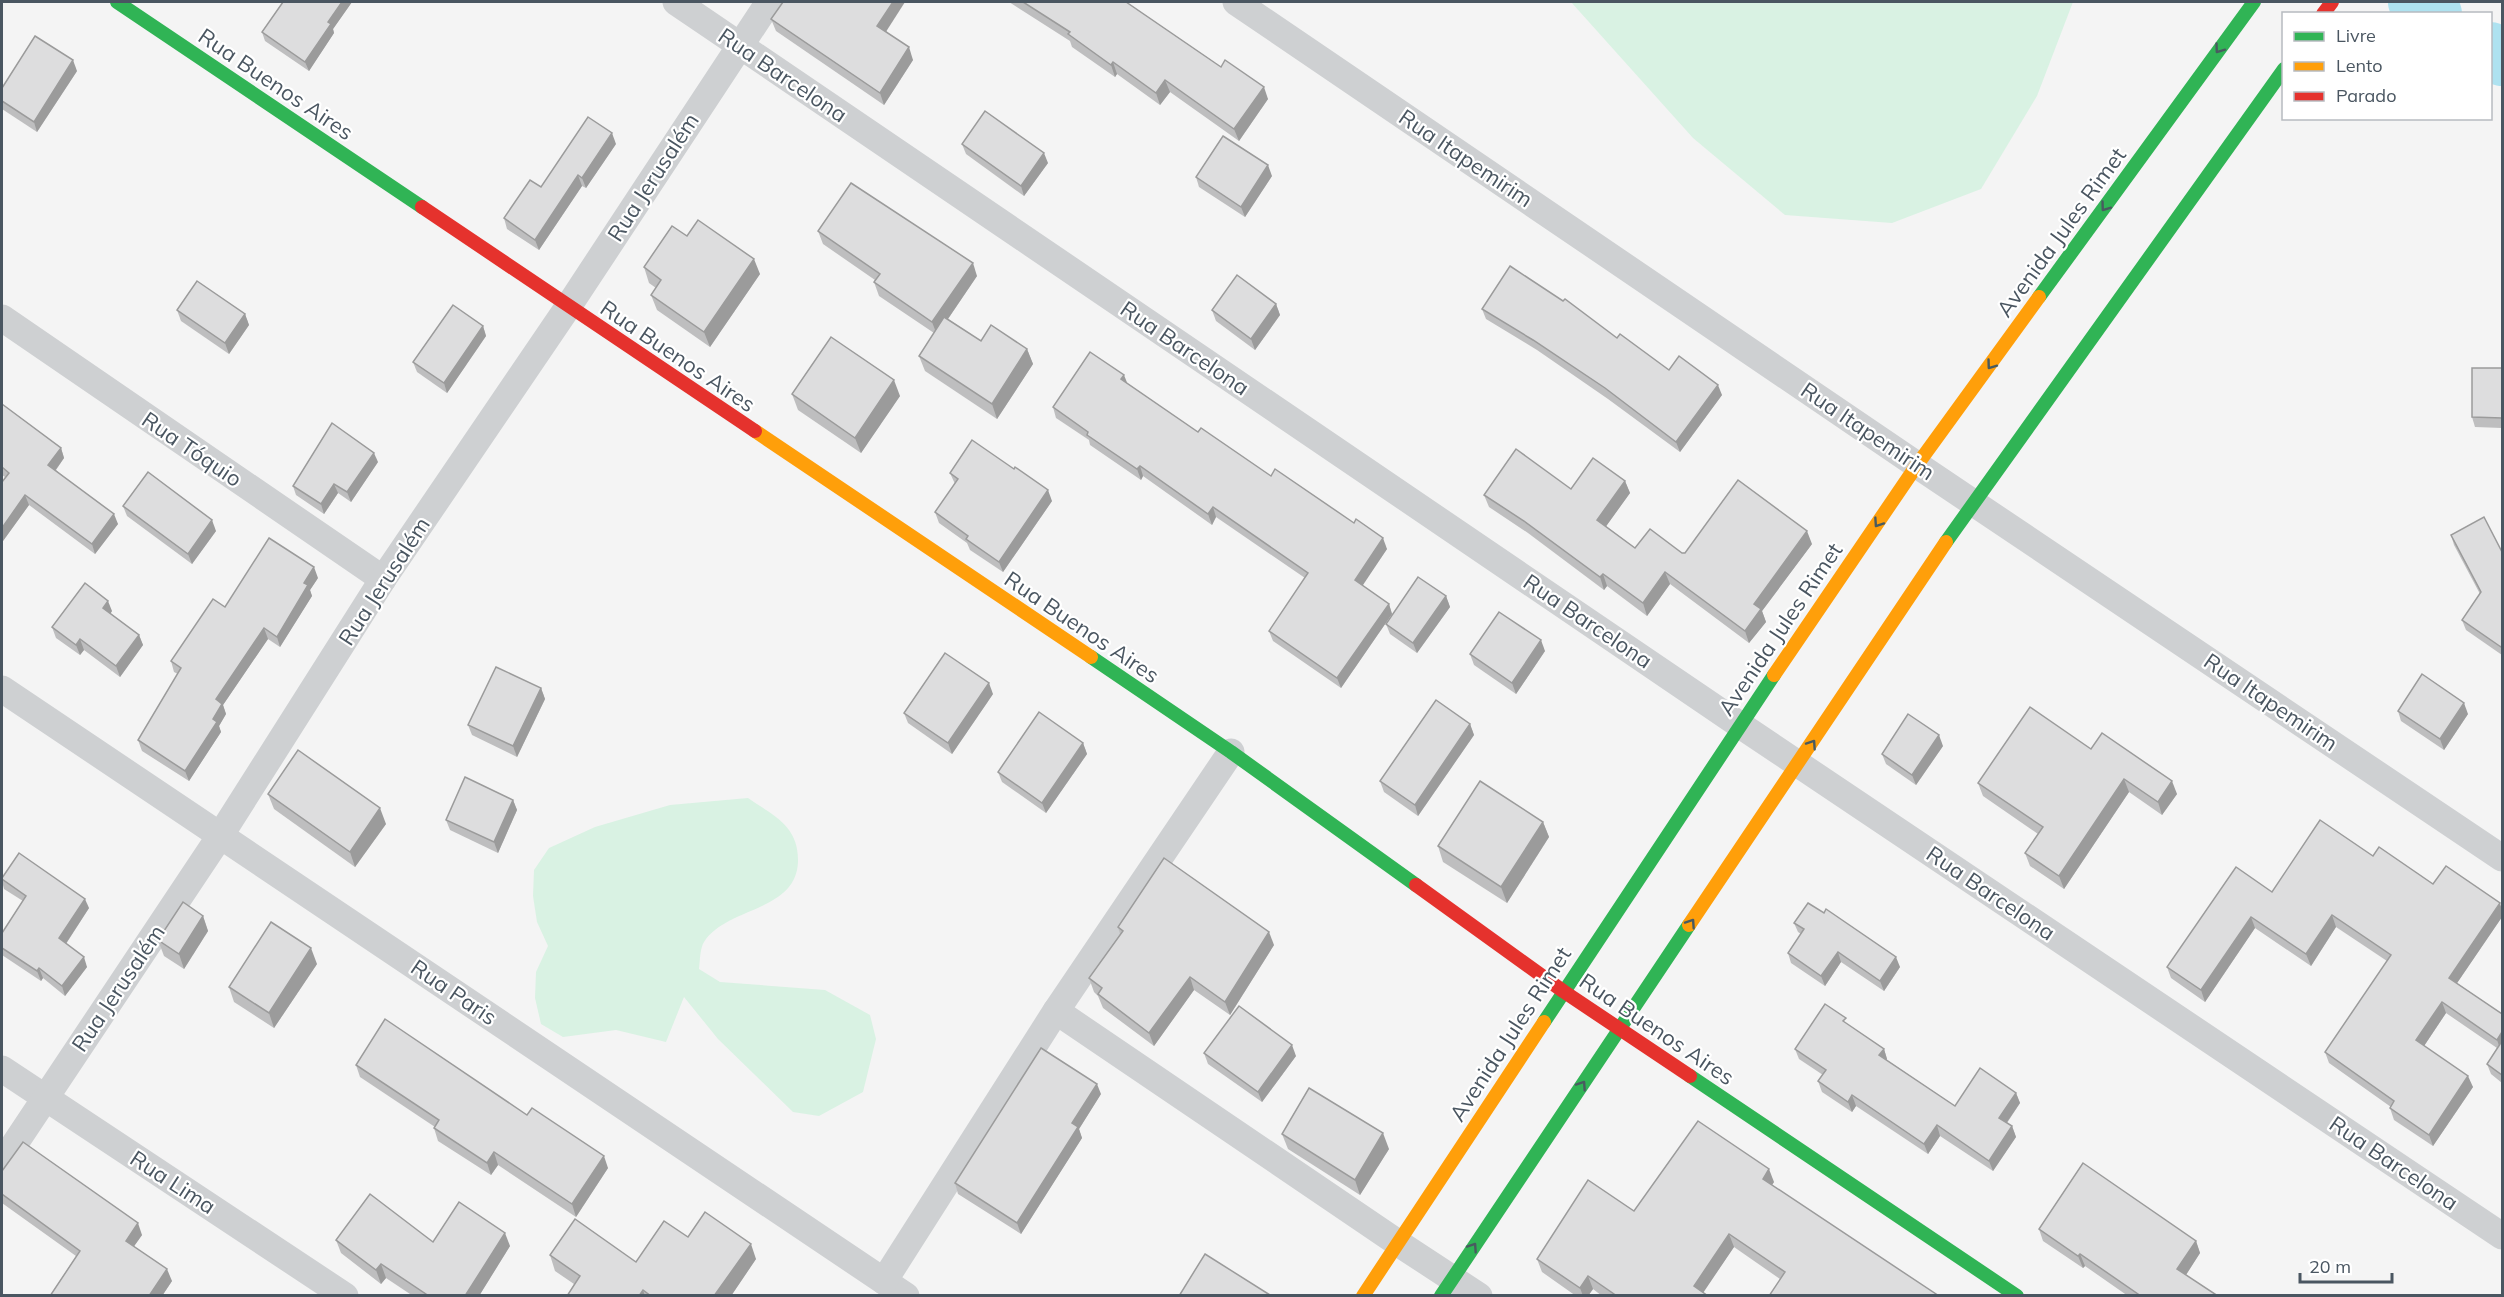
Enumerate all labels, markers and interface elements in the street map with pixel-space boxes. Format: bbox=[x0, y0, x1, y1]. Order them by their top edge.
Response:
legend bbox=[2282, 12, 2492, 120]
street label: Rua Buenos Aires bbox=[193, 22, 359, 146]
street label: Rua Barcelona bbox=[713, 22, 853, 128]
text: Livre bbox=[2336, 24, 2376, 47]
one-way arrow bbox=[2216, 42, 2227, 53]
text: Lento bbox=[2336, 54, 2383, 77]
text: Parado bbox=[2336, 84, 2396, 107]
street label: Rua Itapemirim bbox=[1394, 103, 1538, 213]
street label: Rua Jerusalém bbox=[601, 108, 705, 246]
street label: Avenida Jules Rimet bbox=[1990, 142, 2132, 322]
one-way arrow bbox=[2101, 200, 2112, 211]
street label: Rua Buenos Aires bbox=[595, 294, 761, 418]
street label: Rua Barcelona bbox=[1115, 295, 1255, 401]
one-way arrow bbox=[1987, 358, 1998, 369]
street label: Rua Itapemirim bbox=[1796, 376, 1940, 486]
street label: Rua Tóquio bbox=[137, 405, 247, 493]
street label: Rua Jerusalém bbox=[332, 512, 436, 650]
one-way arrow bbox=[1874, 517, 1885, 528]
street label: Avenida Jules Rimet bbox=[1712, 537, 1848, 721]
street label: Rua Buenos Aires bbox=[999, 565, 1165, 689]
street label: Rua Barcelona bbox=[1518, 568, 1658, 674]
street label: Rua Itapemirim bbox=[2199, 647, 2343, 757]
one-way arrow bbox=[1804, 740, 1816, 750]
street label: Rua Barcelona bbox=[1921, 840, 2061, 946]
street label: Rua Jerusalém bbox=[65, 919, 171, 1057]
one-way arrow bbox=[1684, 919, 1695, 930]
street label: Avenida Jules Rimet bbox=[1443, 941, 1577, 1127]
street label: Rua Paris bbox=[406, 953, 502, 1031]
street label: Rua Buenos Aires bbox=[1574, 967, 1740, 1091]
one-way arrow bbox=[1575, 1081, 1586, 1092]
street label: Rua Barcelona bbox=[2324, 1110, 2464, 1216]
street label: Rua Lima bbox=[125, 1144, 221, 1220]
one-way arrow bbox=[1466, 1243, 1478, 1253]
scale bar bbox=[2300, 1246, 2392, 1284]
text: 20 m bbox=[2309, 1255, 2351, 1278]

